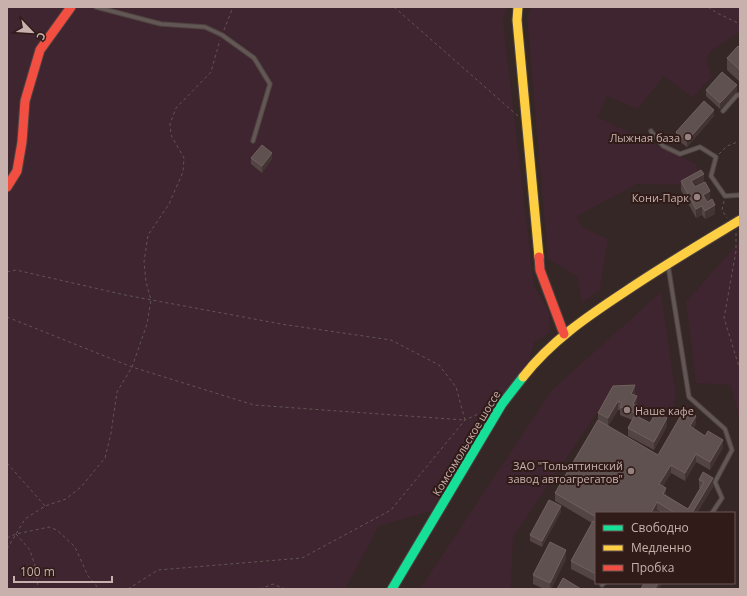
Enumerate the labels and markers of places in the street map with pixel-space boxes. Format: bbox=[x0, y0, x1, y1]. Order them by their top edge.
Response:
place label: Лыжная база bbox=[610, 130, 680, 145]
marker: Лыжная база bbox=[683, 132, 693, 142]
place label: Кони-Парк bbox=[632, 190, 689, 205]
marker: Кони-Парк bbox=[692, 192, 702, 202]
place label: Наше кафе bbox=[635, 403, 694, 418]
marker: Наше кафе bbox=[622, 405, 632, 415]
place label: ЗАО "Тольяттинский завод автоагрегатов" bbox=[508, 458, 623, 486]
marker: ЗАО "Тольяттинский завод автоагрегатов" bbox=[626, 466, 636, 476]

